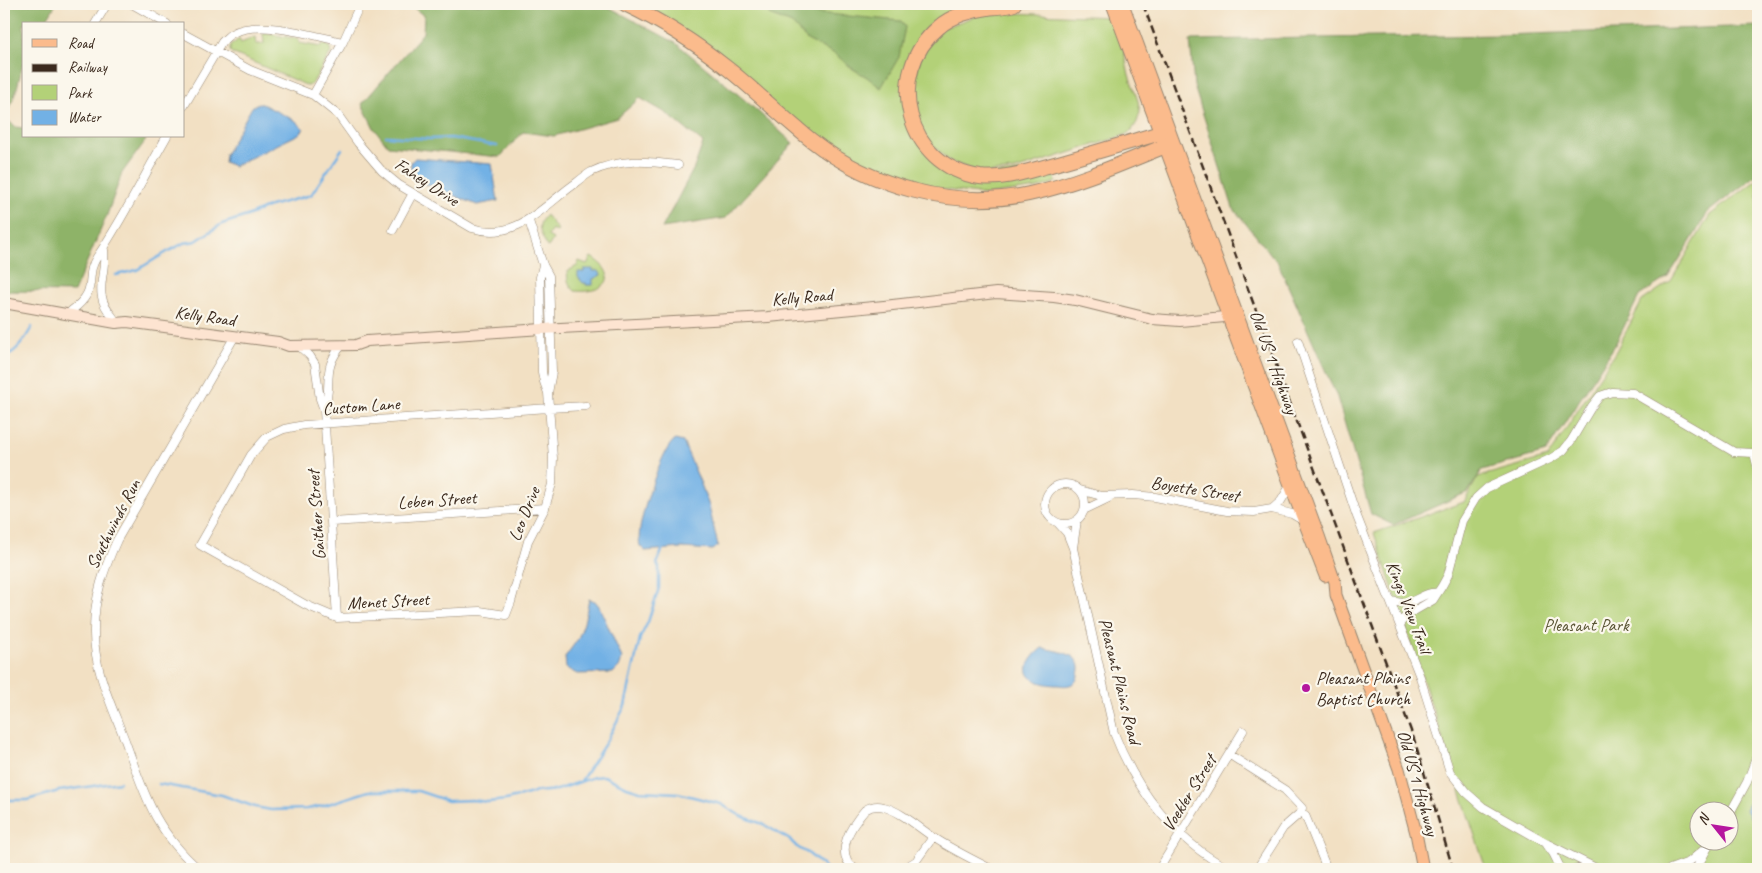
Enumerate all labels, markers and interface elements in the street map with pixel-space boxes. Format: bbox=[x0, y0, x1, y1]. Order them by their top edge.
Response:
legend bbox=[22, 22, 185, 138]
text: Road bbox=[68, 34, 95, 53]
text: Railway bbox=[68, 58, 109, 77]
text: Park bbox=[68, 84, 93, 103]
text: Water bbox=[68, 108, 102, 127]
street label: Fahey Drive bbox=[391, 153, 464, 212]
street label: Kelly Road bbox=[771, 283, 836, 311]
street label: Kelly Road bbox=[173, 301, 239, 332]
street label: Old US 1 Highway bbox=[1245, 307, 1304, 419]
street label: Custom Lane bbox=[322, 392, 401, 420]
street label: Gaither Street bbox=[302, 466, 330, 561]
street label: Boyette Street bbox=[1149, 471, 1244, 507]
street label: Southwinds Run bbox=[81, 475, 145, 573]
street label: Leo Drive bbox=[503, 483, 545, 544]
street label: Leben Street bbox=[397, 486, 479, 514]
street label: Kings View Trail bbox=[1381, 558, 1438, 659]
street label: Menet Street bbox=[347, 588, 432, 614]
park label: Pleasant Park bbox=[1543, 614, 1630, 636]
street label: Pleasant Plains Road bbox=[1094, 616, 1147, 749]
place label: Pleasant Plains Baptist Church bbox=[1316, 667, 1411, 710]
marker: Pleasant Plains Baptist Church bbox=[1300, 682, 1312, 694]
street label: Old US 1 Highway bbox=[1392, 728, 1444, 840]
street label: Voekler Street bbox=[1157, 748, 1223, 835]
north arrow bbox=[1690, 800, 1740, 850]
text: N bbox=[1694, 810, 1714, 828]

